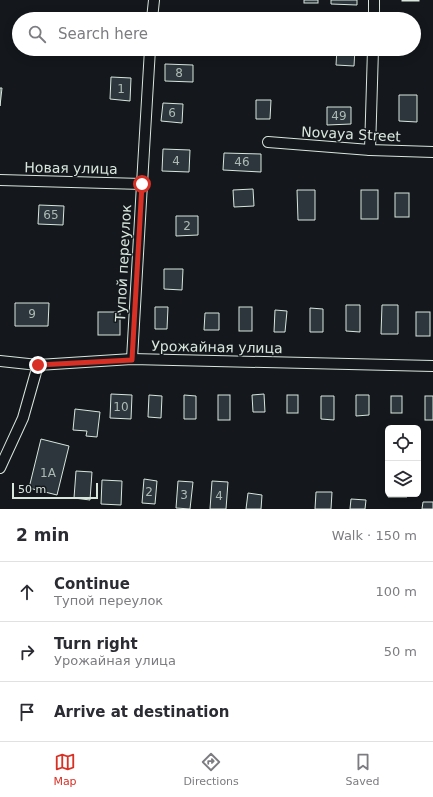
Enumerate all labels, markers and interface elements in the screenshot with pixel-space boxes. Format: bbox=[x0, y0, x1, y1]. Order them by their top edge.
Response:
search box bbox=[12, 12, 421, 56]
icon: search bbox=[26, 23, 48, 45]
text: Search here bbox=[58, 25, 148, 43]
house number: 8 bbox=[175, 66, 183, 80]
house number: 1 bbox=[117, 82, 125, 96]
house number: 6 bbox=[168, 106, 176, 120]
house number: 49 bbox=[331, 109, 347, 123]
street label: Novaya Street bbox=[301, 123, 402, 145]
house number: 4 bbox=[172, 154, 180, 168]
house number: 46 bbox=[234, 155, 250, 169]
street label: Новая улица bbox=[24, 159, 118, 177]
route start bbox=[133, 175, 151, 193]
street label: Тупой переулок bbox=[112, 204, 134, 323]
house number: 65 bbox=[43, 208, 59, 222]
house number: 2 bbox=[183, 219, 191, 233]
house number: 9 bbox=[28, 307, 36, 321]
street label: Урожайная улица bbox=[151, 338, 283, 356]
route end bbox=[29, 356, 47, 374]
house number: 10 bbox=[113, 400, 129, 414]
map controls bbox=[385, 425, 421, 497]
button: locate bbox=[385, 425, 421, 461]
button: layers bbox=[385, 461, 421, 497]
house number: 1А bbox=[40, 466, 57, 480]
scale bar bbox=[12, 481, 98, 500]
text: 50 m bbox=[18, 483, 46, 496]
house number: 2 bbox=[145, 485, 153, 499]
house number: 3 bbox=[180, 488, 188, 502]
house number: 4 bbox=[215, 489, 223, 503]
text: 2 min bbox=[16, 525, 69, 545]
text: Walk · 150 m bbox=[332, 528, 417, 543]
text: Continue bbox=[54, 575, 130, 593]
icon: ahead bbox=[16, 581, 38, 603]
text: 100 m bbox=[375, 584, 417, 599]
text: Тупой переулок bbox=[54, 593, 163, 608]
text: Turn right bbox=[54, 635, 138, 653]
icon: right bbox=[16, 641, 38, 663]
text: 50 m bbox=[384, 644, 417, 659]
text: Урожайная улица bbox=[54, 653, 176, 668]
icon: arrive bbox=[16, 701, 38, 723]
text: Arrive at destination bbox=[54, 703, 229, 721]
tab: Map bbox=[53, 751, 77, 788]
tab: Directions bbox=[183, 751, 239, 788]
tab: Saved bbox=[346, 751, 380, 788]

